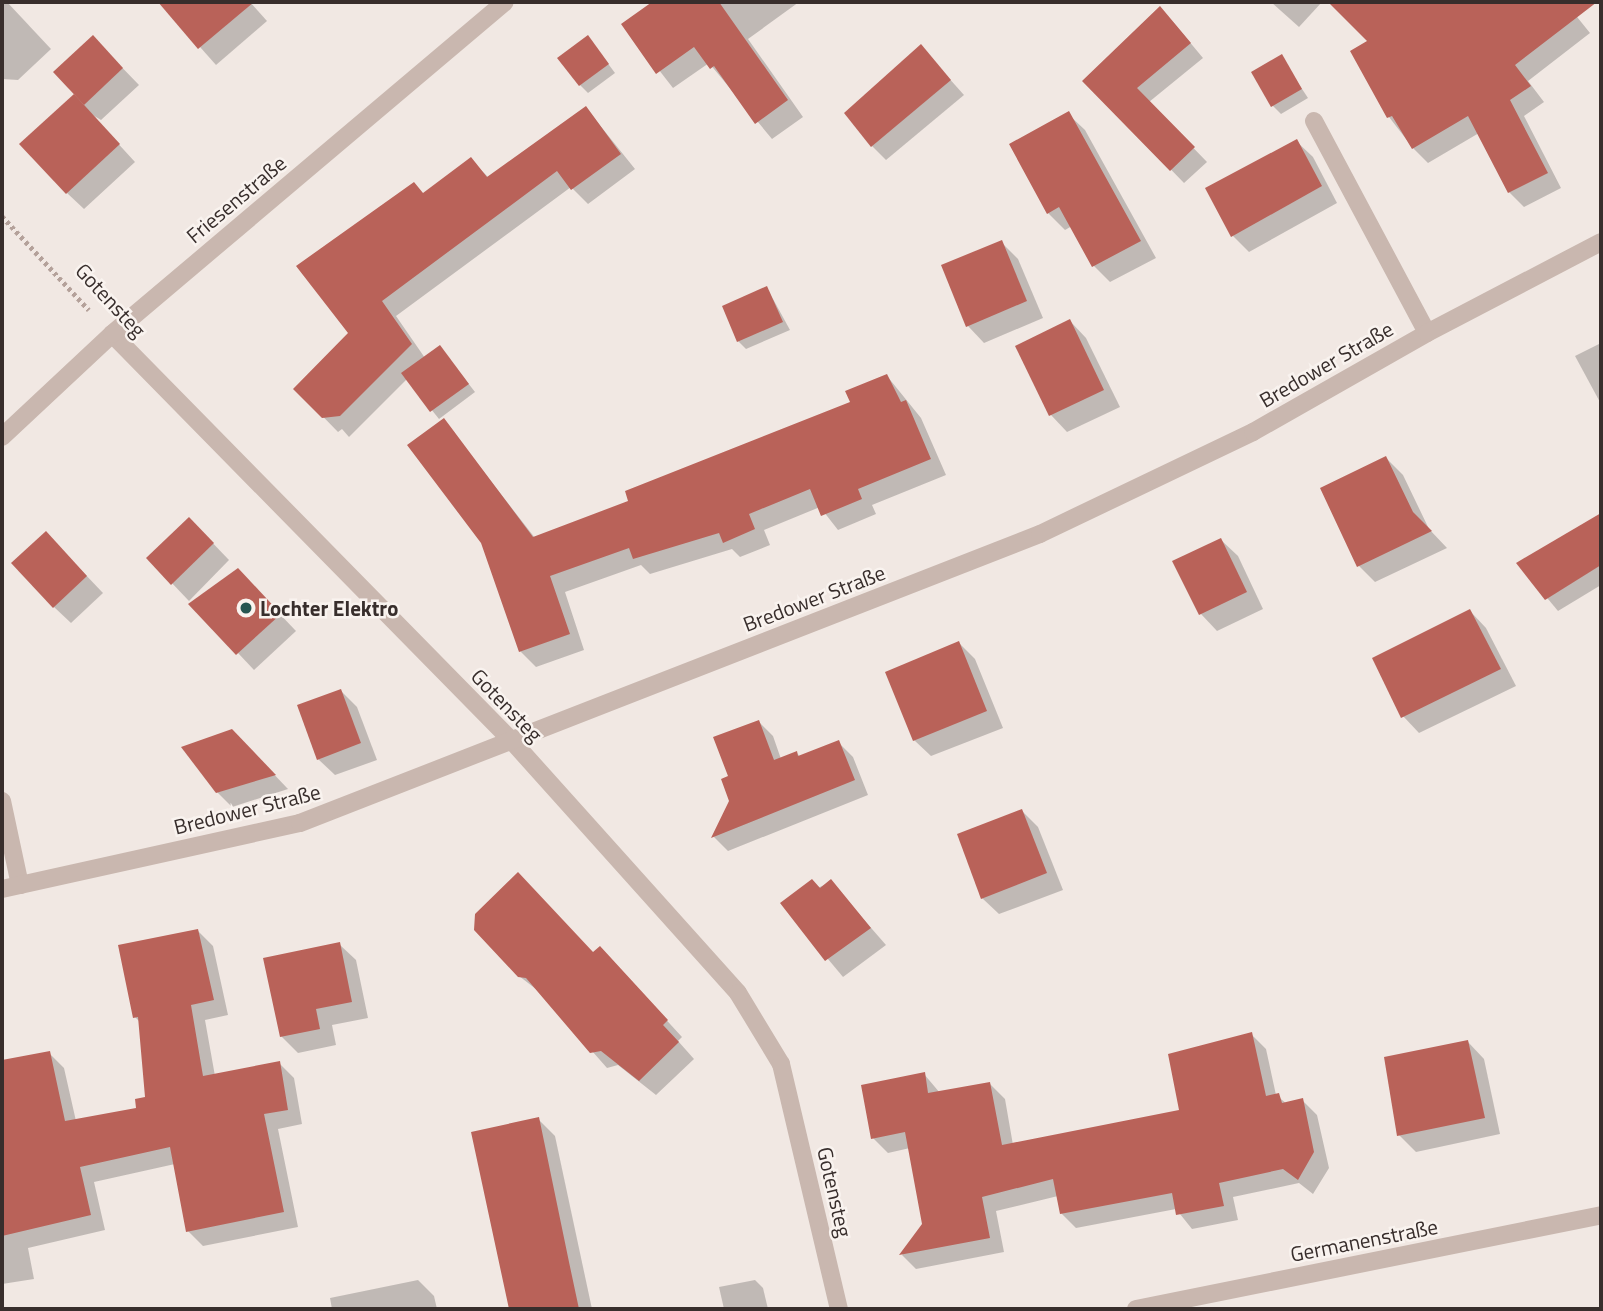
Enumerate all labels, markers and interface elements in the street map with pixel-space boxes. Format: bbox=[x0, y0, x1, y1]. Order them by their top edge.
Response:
street label: Friesenstraße bbox=[181, 150, 291, 248]
street label: Gotensteg bbox=[71, 258, 151, 342]
street label: Bredower Straße bbox=[1255, 316, 1397, 412]
street label: Bredower Straße bbox=[739, 559, 889, 637]
place label: Lochter Elektro bbox=[260, 595, 398, 621]
marker: Lochter Elektro bbox=[238, 600, 254, 616]
street label: Gotensteg bbox=[466, 663, 548, 747]
street label: Bredower Straße bbox=[171, 779, 323, 839]
street label: Gotensteg bbox=[812, 1144, 858, 1240]
street label: Germanenstraße bbox=[1288, 1213, 1440, 1267]

